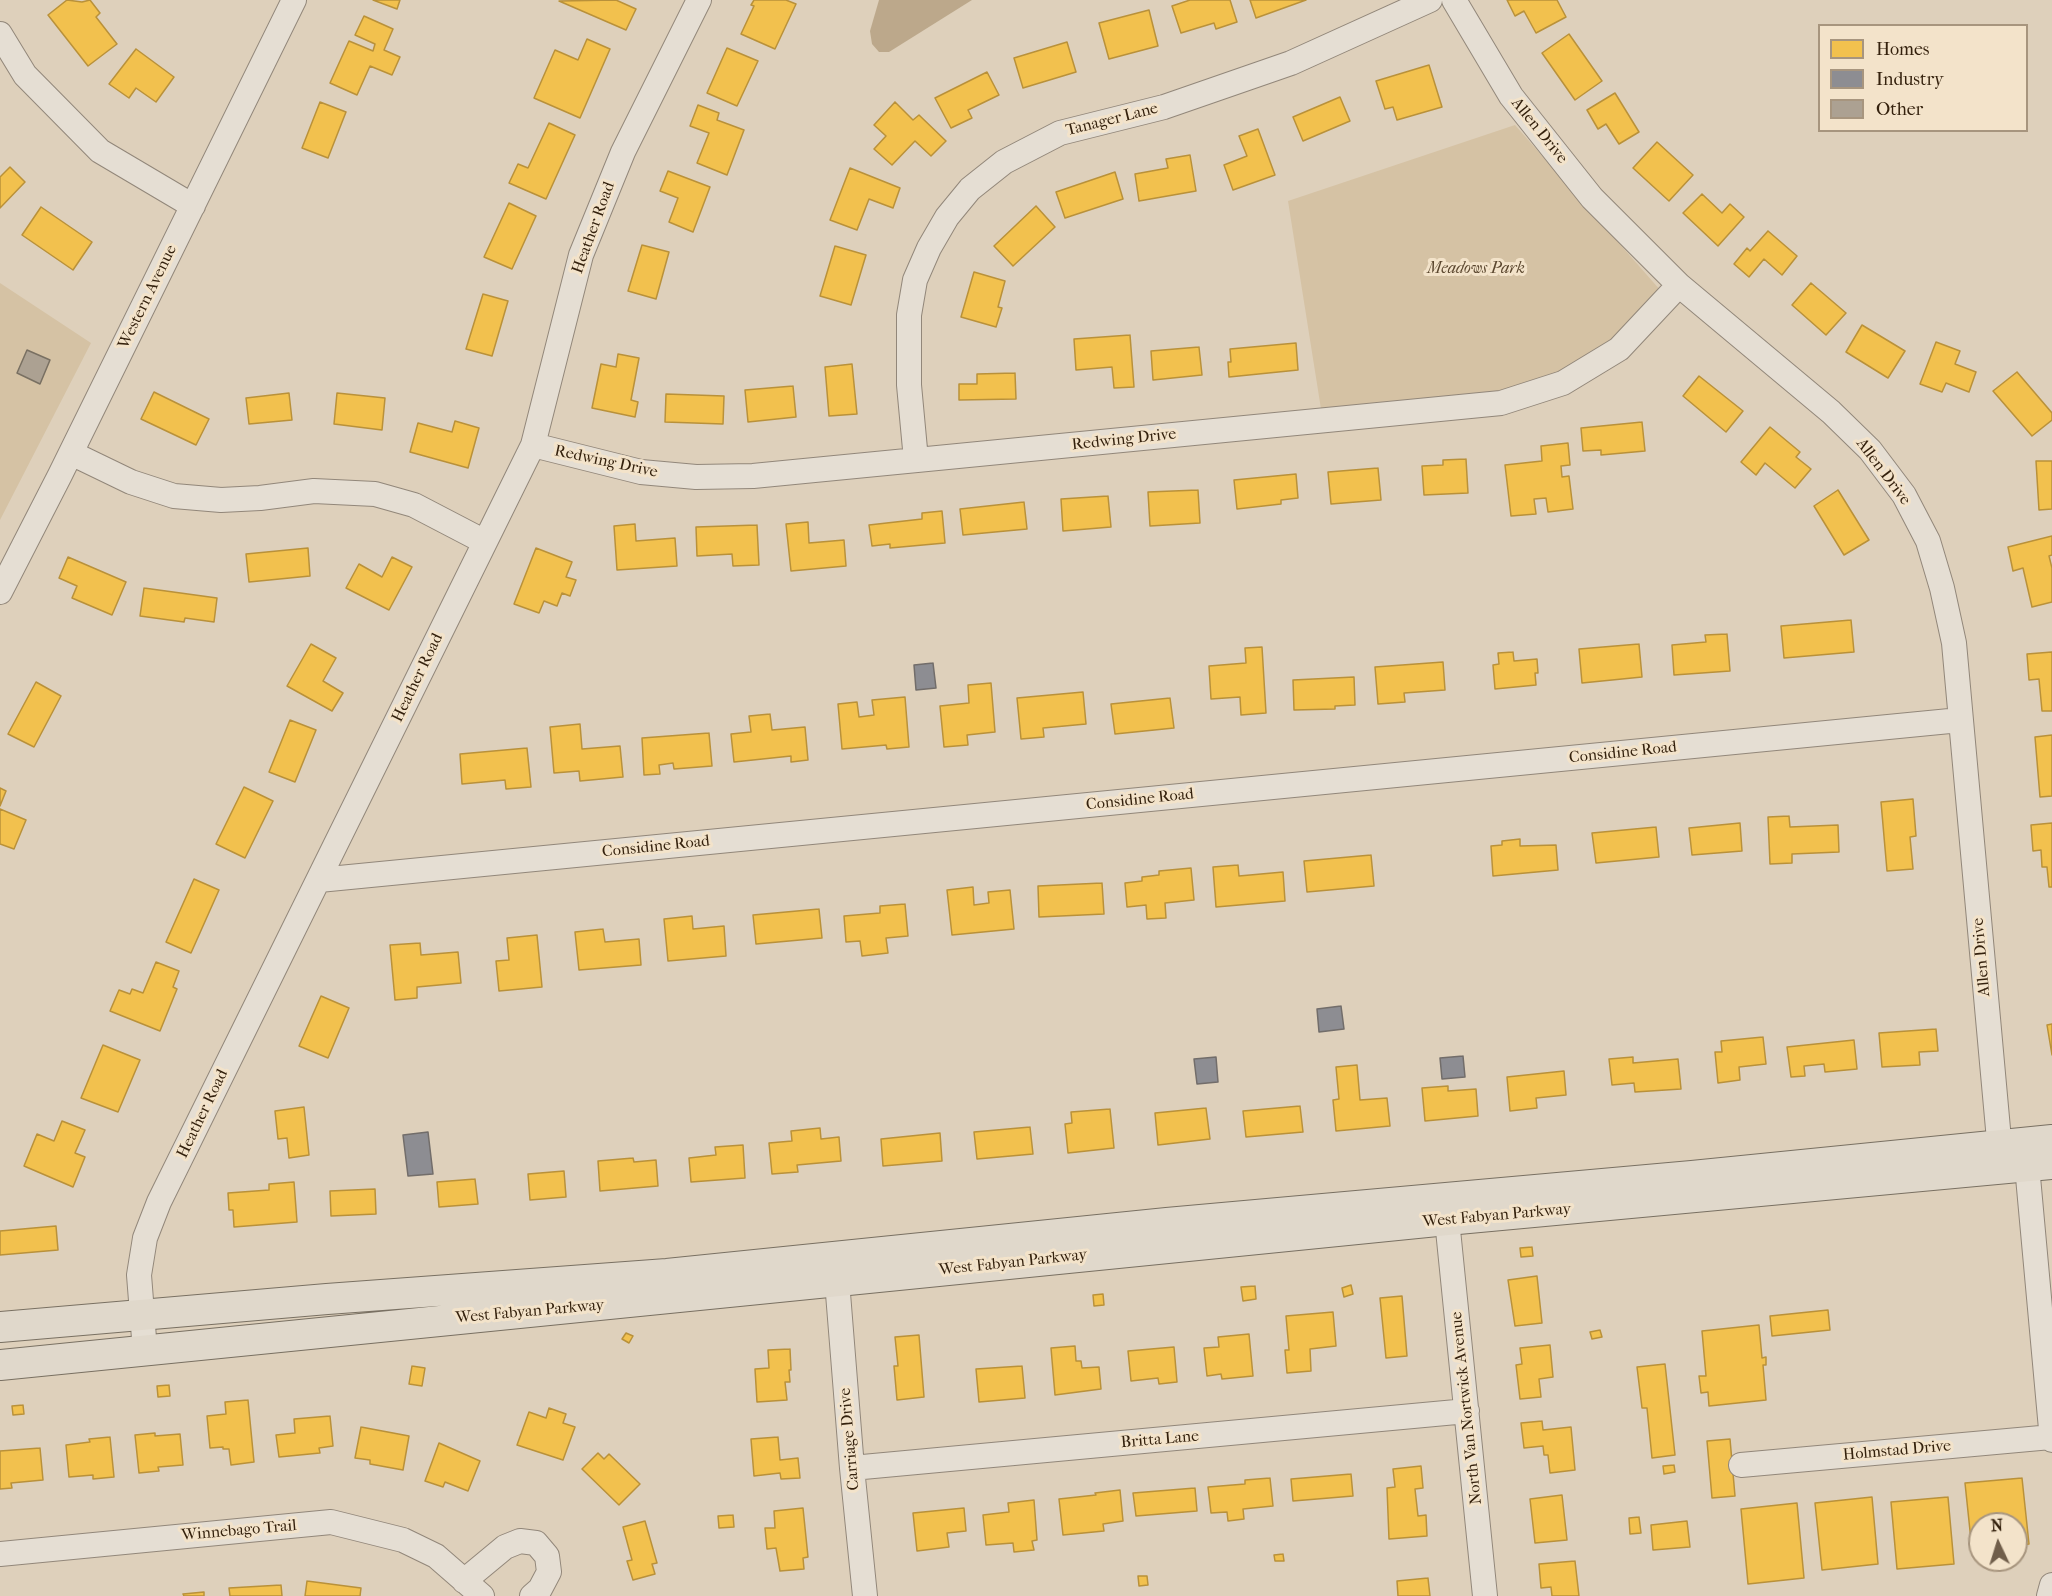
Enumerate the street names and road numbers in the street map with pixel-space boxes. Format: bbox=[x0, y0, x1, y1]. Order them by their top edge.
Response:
street label: Allen Drive bbox=[1507, 94, 1571, 168]
street label: Tanager Lane bbox=[1064, 99, 1160, 141]
street label: Heather Road bbox=[569, 180, 619, 276]
street label: Western Avenue bbox=[115, 242, 181, 352]
street label: Redwing Drive bbox=[1071, 425, 1177, 455]
street label: Allen Drive bbox=[1852, 435, 1914, 509]
street label: Redwing Drive bbox=[553, 442, 659, 482]
street label: Heather Road bbox=[388, 631, 448, 725]
street label: Considine Road bbox=[1568, 738, 1678, 768]
street label: Considine Road bbox=[1085, 785, 1195, 815]
street label: Considine Road bbox=[601, 832, 711, 862]
street label: Allen Drive bbox=[1969, 917, 1995, 997]
street label: Heather Road bbox=[173, 1067, 233, 1161]
street label: West Fabyan Parkway bbox=[1422, 1200, 1572, 1232]
street label: West Fabyan Parkway bbox=[938, 1246, 1088, 1280]
street label: West Fabyan Parkway bbox=[455, 1296, 605, 1328]
street label: North Van Nortwick Avenue bbox=[1447, 1311, 1487, 1505]
street label: Carriage Drive bbox=[836, 1387, 864, 1491]
street label: Britta Lane bbox=[1120, 1427, 1200, 1453]
street label: Holmstad Drive bbox=[1842, 1437, 1952, 1465]
street label: Winnebago Trail bbox=[181, 1516, 297, 1546]

